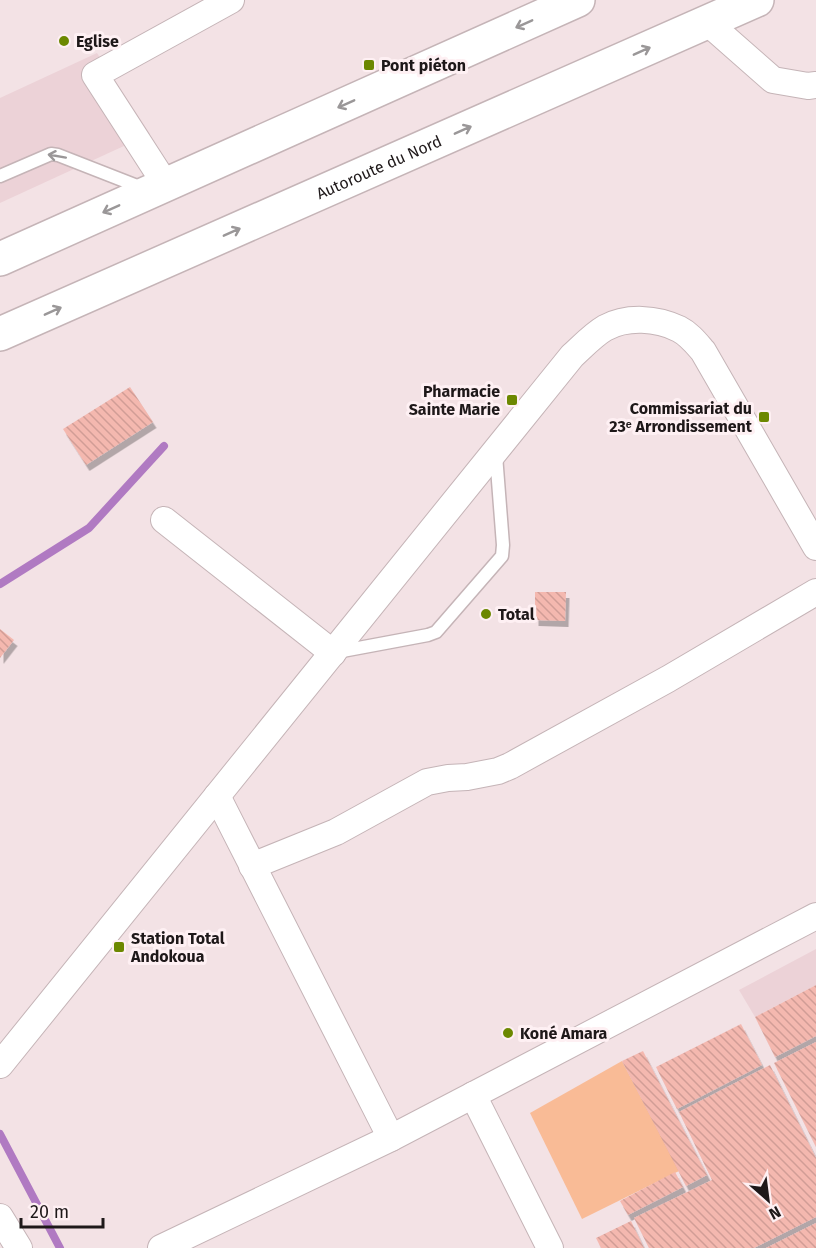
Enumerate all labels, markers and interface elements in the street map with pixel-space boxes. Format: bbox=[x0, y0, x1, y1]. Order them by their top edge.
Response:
one-way arrow bbox=[516, 19, 534, 30]
place label: Eglise bbox=[76, 32, 119, 51]
marker: Eglise bbox=[57, 34, 71, 48]
one-way arrow bbox=[632, 45, 650, 56]
place label: Pont piéton bbox=[381, 56, 466, 75]
marker: Pont piéton bbox=[362, 58, 376, 72]
one-way arrow bbox=[338, 98, 356, 110]
one-way arrow bbox=[454, 123, 472, 135]
street label: Autoroute du Nord bbox=[313, 131, 445, 203]
one-way arrow bbox=[48, 151, 68, 162]
one-way arrow bbox=[103, 204, 121, 216]
one-way arrow bbox=[222, 226, 240, 237]
one-way arrow bbox=[44, 305, 62, 316]
place label: Pharmacie Sainte Marie bbox=[409, 382, 500, 419]
marker: Pharmacie Sainte Marie bbox=[505, 393, 519, 407]
place label: Commissariat du 23ᵉ Arrondissement bbox=[609, 399, 753, 436]
marker: Commissariat du 23ᵉ Arrondissement bbox=[757, 410, 771, 424]
place label: Total bbox=[498, 605, 535, 624]
marker: Total bbox=[479, 607, 493, 621]
place label: Station Total Andokoua bbox=[130, 929, 225, 966]
marker: Station Total Andokoua bbox=[112, 940, 126, 954]
place label: Koné Amara bbox=[520, 1024, 608, 1043]
marker: Koné Amara bbox=[501, 1026, 515, 1040]
north arrow bbox=[738, 1170, 798, 1230]
scale bar bbox=[21, 1191, 104, 1229]
text: 20 m bbox=[30, 1201, 69, 1223]
text: N bbox=[766, 1202, 784, 1224]

